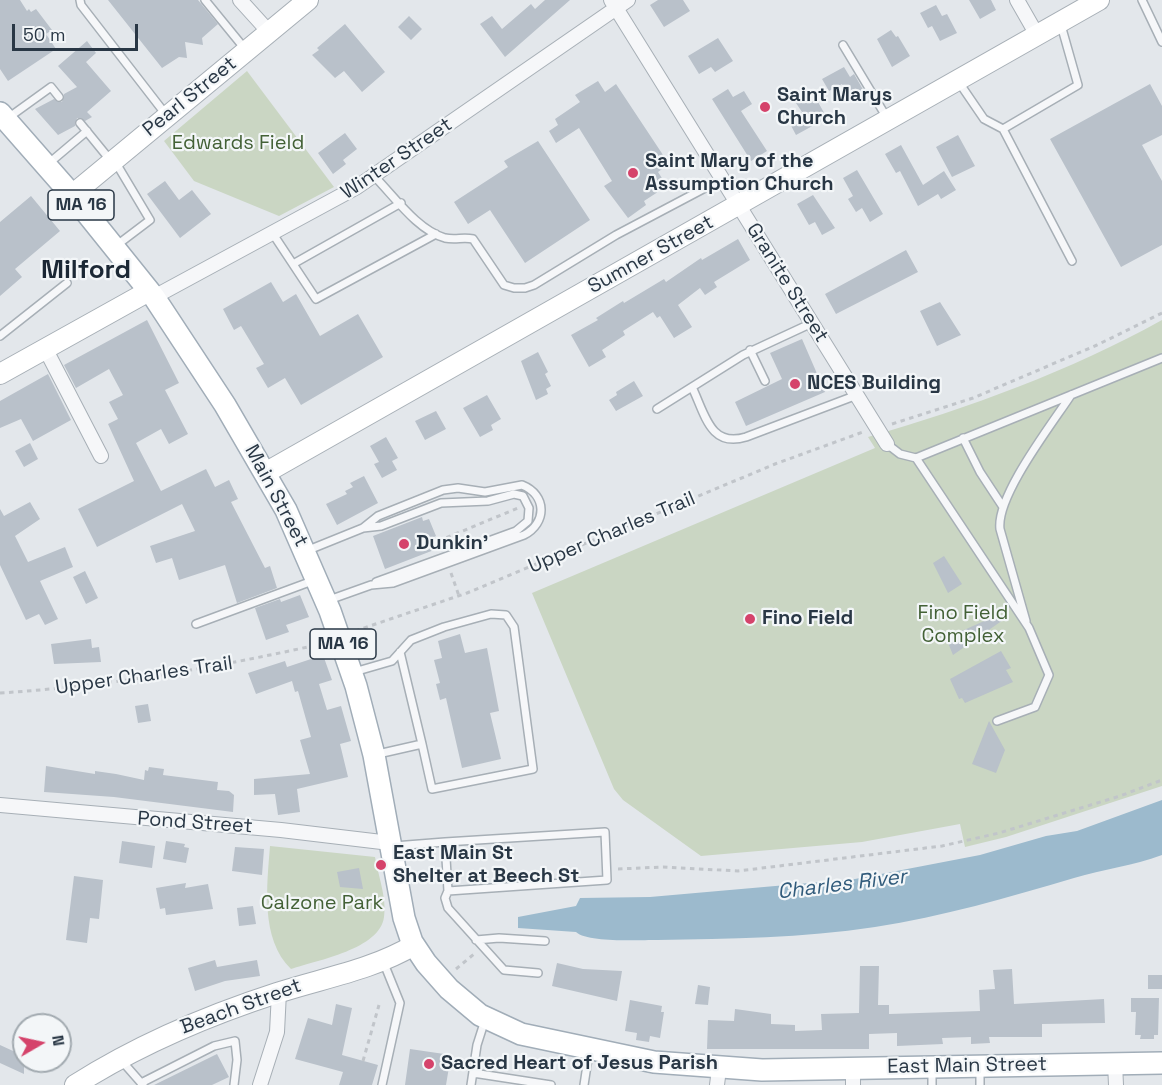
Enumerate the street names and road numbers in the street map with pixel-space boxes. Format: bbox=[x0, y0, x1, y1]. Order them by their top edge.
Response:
street label: Pearl Street bbox=[138, 52, 242, 142]
street label: Winter Street bbox=[337, 113, 457, 205]
road number: MA 16 bbox=[48, 190, 114, 220]
street label: Sumner Street bbox=[584, 211, 718, 299]
street label: Granite Street bbox=[741, 219, 833, 347]
street label: Main Street bbox=[239, 441, 313, 551]
street label: Upper Charles Trail bbox=[525, 487, 699, 579]
road number: MA 16 bbox=[310, 629, 376, 659]
street label: Upper Charles Trail bbox=[54, 652, 234, 700]
street label: Pond Street bbox=[137, 807, 253, 839]
street label: Beach Street bbox=[177, 974, 305, 1040]
street label: East Main Street bbox=[887, 1053, 1047, 1079]

